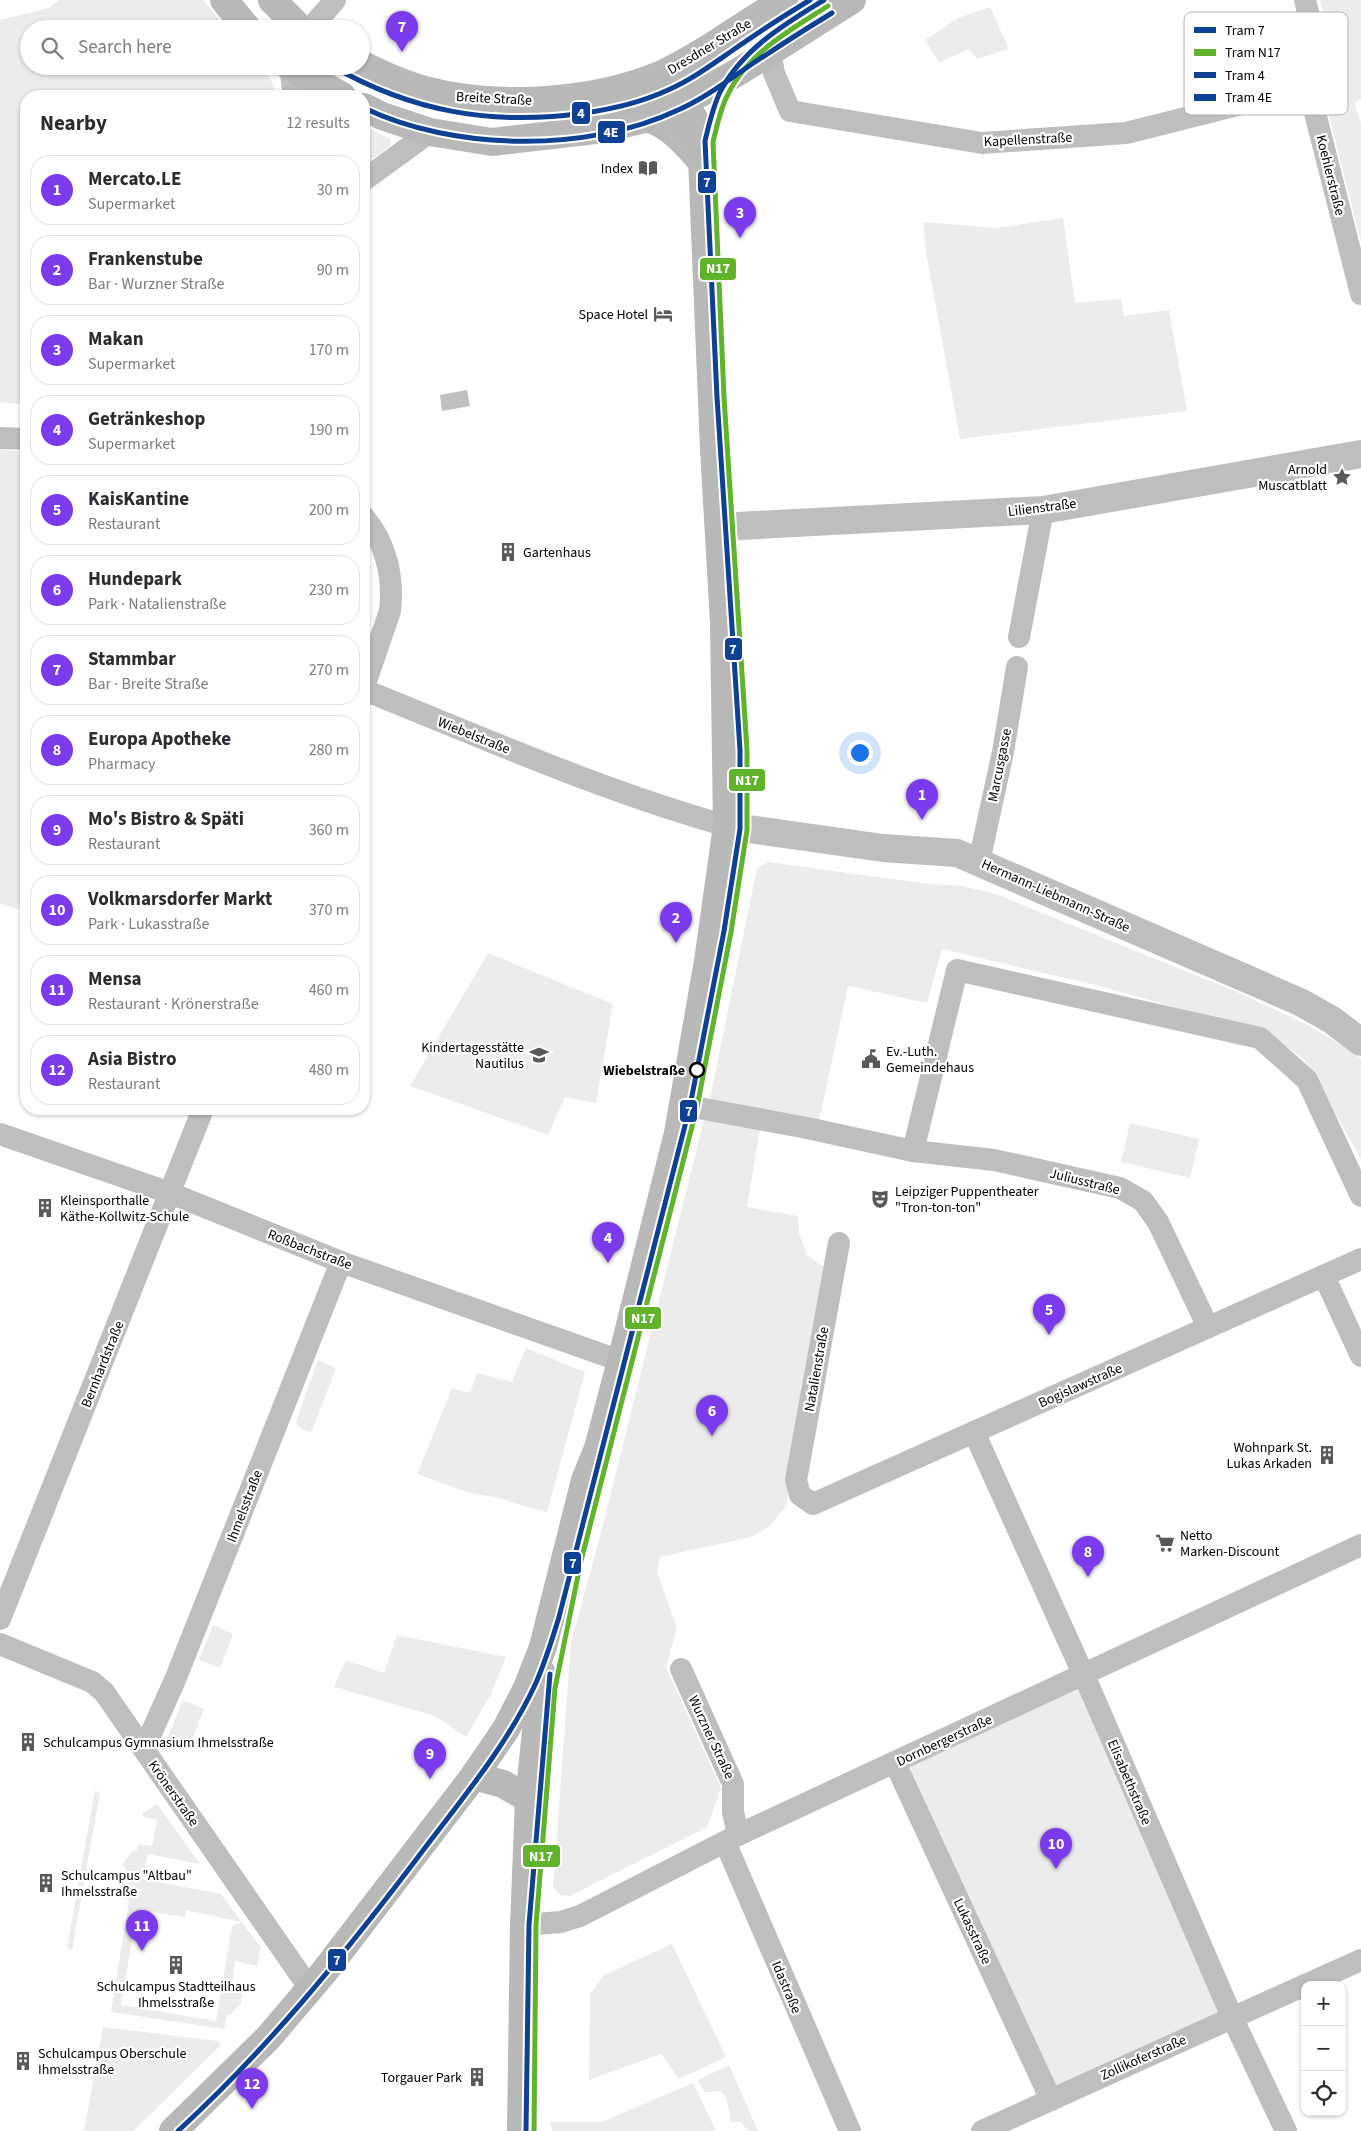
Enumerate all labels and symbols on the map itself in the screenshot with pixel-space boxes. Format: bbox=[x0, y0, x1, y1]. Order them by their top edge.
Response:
pin: 7 bbox=[386, 11, 418, 52]
legend bbox=[1184, 12, 1348, 115]
street label: Dresdner Straße bbox=[664, 14, 755, 80]
text: Tram 7 bbox=[1225, 21, 1265, 41]
text: Tram N17 bbox=[1225, 43, 1281, 63]
text: Tram 4 bbox=[1225, 66, 1265, 86]
street label: Breite Straße bbox=[455, 87, 533, 111]
text: Tram 4E bbox=[1225, 88, 1272, 108]
line badge: 4 bbox=[571, 101, 591, 125]
text: 4 bbox=[577, 104, 585, 124]
line badge: 4E bbox=[597, 120, 626, 144]
text: 4E bbox=[603, 123, 619, 143]
street label: Kapellenstraße bbox=[983, 128, 1073, 152]
street label: Koehlerstraße bbox=[1310, 133, 1350, 218]
library icon: Index bbox=[637, 157, 659, 179]
place label: Index bbox=[601, 159, 634, 179]
line badge: 7 bbox=[697, 170, 717, 194]
text: 7 bbox=[703, 173, 711, 193]
pin: 3 bbox=[724, 197, 756, 238]
line badge: N17 bbox=[699, 257, 737, 281]
text: N17 bbox=[706, 259, 730, 279]
hotel icon: Space Hotel bbox=[652, 303, 674, 325]
place label: Space Hotel bbox=[579, 305, 648, 325]
place label: Arnold Muscatblatt bbox=[1258, 460, 1327, 496]
place icon: Arnold Muscatblatt bbox=[1331, 466, 1353, 488]
street label: Lilienstraße bbox=[1007, 494, 1078, 522]
building icon: Gartenhaus bbox=[497, 541, 519, 563]
place label: Gartenhaus bbox=[523, 543, 591, 563]
line badge: 7 bbox=[724, 637, 743, 661]
text: 7 bbox=[729, 640, 737, 660]
street label: Wiebelstraße bbox=[434, 712, 513, 760]
street label: Marcusgasse bbox=[983, 727, 1017, 804]
your location bbox=[847, 740, 873, 766]
line badge: N17 bbox=[728, 768, 766, 792]
text: N17 bbox=[735, 771, 759, 791]
pin: 1 bbox=[906, 779, 938, 820]
street label: Hermann-Liebmann-Straße bbox=[978, 854, 1133, 938]
pin: 2 bbox=[660, 902, 692, 943]
place label: Kindertagesstätte Nautilus bbox=[421, 1038, 524, 1074]
place label: Ev.-Luth. Gemeindehaus bbox=[886, 1042, 974, 1078]
school or university icon: Kindertagesstätte Nautilus bbox=[528, 1044, 550, 1066]
public building icon: Ev.-Luth. Gemeindehaus bbox=[860, 1048, 882, 1070]
place label: Wiebelstraße bbox=[603, 1061, 685, 1081]
marker: Wiebelstraße bbox=[689, 1062, 705, 1078]
line badge: 7 bbox=[679, 1099, 698, 1123]
text: 7 bbox=[685, 1102, 693, 1122]
street label: Juliusstraße bbox=[1048, 1164, 1122, 1200]
place label: Leipziger Puppentheater "Tron-ton-ton" bbox=[895, 1182, 1039, 1218]
theatre icon: Leipziger Puppentheater "Tron-ton-ton" bbox=[869, 1188, 891, 1210]
place label: Kleinsporthalle Käthe-Kollwitz-Schule bbox=[60, 1191, 189, 1227]
building icon: Kleinsporthalle Käthe-Kollwitz-Schule bbox=[34, 1197, 56, 1219]
pin: 4 bbox=[592, 1222, 624, 1263]
street label: Roßbachstraße bbox=[265, 1225, 355, 1275]
pin: 5 bbox=[1033, 1294, 1065, 1335]
line badge: N17 bbox=[624, 1306, 662, 1330]
text: N17 bbox=[631, 1309, 655, 1329]
street label: Bernhardstraße bbox=[76, 1318, 129, 1411]
street label: Natalienstraße bbox=[800, 1325, 834, 1413]
street label: Bogislawstraße bbox=[1035, 1358, 1126, 1413]
pin: 6 bbox=[696, 1395, 728, 1436]
place label: Wohnpark St. Lukas Arkaden bbox=[1227, 1438, 1312, 1474]
building icon: Wohnpark St. Lukas Arkaden bbox=[1316, 1444, 1338, 1466]
street label: Ihmelsstraße bbox=[222, 1467, 268, 1546]
place label: Netto Marken-Discount bbox=[1180, 1526, 1280, 1562]
supermarket icon: Netto Marken-Discount bbox=[1154, 1532, 1176, 1554]
pin: 8 bbox=[1072, 1536, 1104, 1577]
line badge: 7 bbox=[563, 1551, 582, 1575]
text: 7 bbox=[569, 1554, 577, 1574]
street label: Wurzner Straße bbox=[683, 1692, 739, 1783]
street label: Dornbergerstraße bbox=[893, 1710, 996, 1772]
building icon: Schulcampus Gymnasium Ihmelsstraße bbox=[17, 1731, 39, 1753]
place label: Schulcampus Gymnasium Ihmelsstraße bbox=[43, 1733, 274, 1753]
street label: Elisabethstraße bbox=[1102, 1737, 1156, 1828]
pin: 9 bbox=[414, 1738, 446, 1779]
street label: Krönerstraße bbox=[143, 1756, 203, 1831]
pin: 10 bbox=[1040, 1828, 1072, 1869]
line badge: N17 bbox=[522, 1844, 561, 1868]
text: N17 bbox=[529, 1847, 553, 1867]
place label: Schulcampus "Altbau" Ihmelsstraße bbox=[61, 1866, 192, 1902]
building icon: Schulcampus "Altbau" Ihmelsstraße bbox=[35, 1872, 57, 1894]
street label: Lukasstraße bbox=[948, 1895, 996, 1968]
pin: 11 bbox=[126, 1910, 158, 1951]
line badge: 7 bbox=[327, 1948, 347, 1972]
text: 7 bbox=[333, 1951, 341, 1971]
building icon: Schulcampus Stadtteilhaus Ihmelsstraße bbox=[165, 1954, 187, 1976]
street label: Idastraße bbox=[766, 1958, 806, 2017]
place label: Schulcampus Stadtteilhaus Ihmelsstraße bbox=[96, 1977, 256, 2013]
street label: Zollikoferstraße bbox=[1097, 2030, 1190, 2086]
place label: Schulcampus Oberschule Ihmelsstraße bbox=[38, 2044, 186, 2080]
building icon: Schulcampus Oberschule Ihmelsstraße bbox=[12, 2050, 34, 2072]
building icon: Torgauer Park bbox=[466, 2066, 488, 2088]
pin: 12 bbox=[236, 2068, 268, 2109]
place label: Torgauer Park bbox=[381, 2068, 462, 2088]

